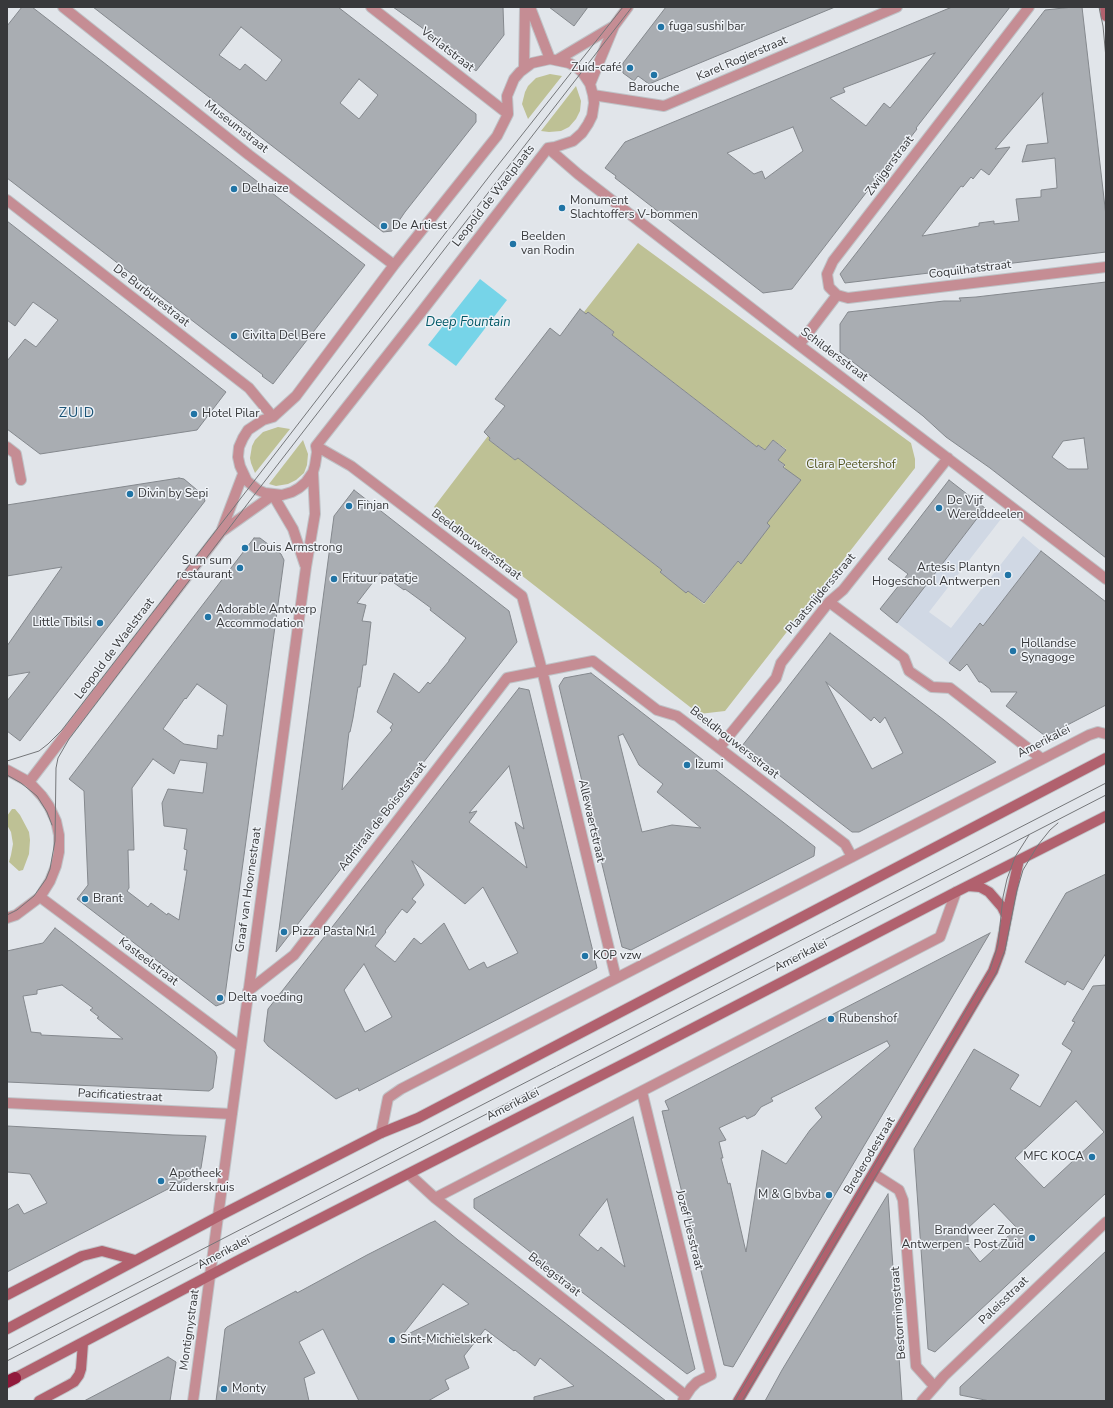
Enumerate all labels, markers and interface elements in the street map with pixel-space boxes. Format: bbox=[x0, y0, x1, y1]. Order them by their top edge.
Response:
place label: fuga sushi bar bbox=[669, 20, 745, 34]
marker: fuga sushi bar bbox=[656, 22, 666, 32]
street label: Verlatstraat bbox=[418, 25, 476, 75]
street label: Karel Rogierstraat bbox=[694, 33, 790, 85]
place label: Zuid-café bbox=[571, 61, 622, 75]
marker: Zuid-café bbox=[625, 63, 635, 73]
marker: Barouche bbox=[649, 70, 659, 80]
place label: Barouche bbox=[629, 81, 679, 95]
street label: Museumstraat bbox=[201, 98, 271, 156]
street label: Zwijgerstraat bbox=[863, 133, 917, 199]
street label: Leopold de Waelplaats bbox=[450, 142, 538, 250]
place label: Delhaize bbox=[242, 182, 289, 196]
marker: Delhaize bbox=[229, 184, 239, 194]
place label: Monument Slachtoffers V-bommen bbox=[570, 194, 698, 222]
marker: Monument Slachtoffers V-bommen bbox=[557, 203, 567, 213]
place label: De Artiest bbox=[392, 219, 447, 233]
marker: De Artiest bbox=[379, 221, 389, 231]
place label: Beelden van Rodin bbox=[521, 230, 574, 258]
marker: Beelden van Rodin bbox=[508, 239, 518, 249]
street label: Coquilhatstraat bbox=[928, 258, 1012, 282]
street label: De Burburestraat bbox=[110, 262, 192, 330]
water label: Deep Fountain bbox=[425, 315, 511, 331]
street label: Schildersstraat bbox=[798, 325, 870, 385]
place label: Civilta Del Bere bbox=[242, 329, 326, 343]
marker: Civilta Del Bere bbox=[229, 331, 239, 341]
district label: ZUID bbox=[59, 406, 95, 422]
place label: Hotel Pilar bbox=[202, 407, 259, 421]
marker: Hotel Pilar bbox=[189, 409, 199, 419]
park label: Clara Peetershof bbox=[806, 458, 896, 472]
place label: Divin by Sepi bbox=[138, 487, 208, 501]
marker: Divin by Sepi bbox=[125, 489, 135, 499]
place label: De Vijf Werelddeelen bbox=[947, 494, 1023, 522]
place label: Finjan bbox=[357, 499, 389, 513]
marker: Finjan bbox=[344, 501, 354, 511]
marker: De Vijf Werelddeelen bbox=[934, 503, 944, 513]
street label: Beeldhouwersstraat bbox=[428, 506, 524, 584]
place label: Louis Armstrong bbox=[253, 541, 342, 555]
marker: Louis Armstrong bbox=[240, 543, 250, 553]
street label: Plaatsnijdersstraat bbox=[783, 551, 859, 637]
place label: Sum sum restaurant bbox=[177, 554, 232, 582]
place label: Artesis Plantyn Hogeschool Antwerpen bbox=[872, 561, 1000, 589]
marker: Sum sum restaurant bbox=[235, 563, 245, 573]
marker: Artesis Plantyn Hogeschool Antwerpen bbox=[1003, 570, 1013, 580]
place label: Frituur patatje bbox=[342, 572, 418, 586]
marker: Frituur patatje bbox=[329, 574, 339, 584]
street label: Leopold de Waelstraat bbox=[72, 596, 158, 702]
place label: Adorable Antwerp Accommodation bbox=[216, 603, 316, 631]
marker: Adorable Antwerp Accommodation bbox=[203, 612, 213, 622]
place label: Little Tbilsi bbox=[32, 616, 92, 630]
marker: Little Tbilsi bbox=[95, 618, 105, 628]
place label: Hollandse Synagoge bbox=[1021, 637, 1076, 665]
marker: Hollandse Synagoge bbox=[1008, 646, 1018, 656]
street label: Beeldhouwersstraat bbox=[687, 704, 781, 782]
street label: Amerikalei bbox=[1015, 723, 1073, 761]
place label: Izumi bbox=[695, 758, 723, 772]
street label: Admiraal de Boisotstraat bbox=[336, 760, 430, 874]
marker: Izumi bbox=[682, 760, 692, 770]
street label: Allewaertstraat bbox=[574, 778, 608, 864]
street label: Graaf van Hoornestraat bbox=[233, 827, 265, 953]
place label: Brant bbox=[93, 892, 123, 906]
marker: Brant bbox=[80, 894, 90, 904]
place label: Pizza Pasta Nr1 bbox=[292, 925, 376, 939]
marker: Pizza Pasta Nr1 bbox=[279, 927, 289, 937]
street label: Kasteelstraat bbox=[115, 935, 181, 989]
street label: Amerikalei bbox=[772, 937, 830, 975]
place label: KOP vzw bbox=[593, 949, 642, 963]
marker: KOP vzw bbox=[580, 951, 590, 961]
place label: Delta voeding bbox=[228, 991, 303, 1005]
marker: Delta voeding bbox=[215, 993, 225, 1003]
place label: Rubenshof bbox=[839, 1012, 897, 1026]
marker: Rubenshof bbox=[826, 1014, 836, 1024]
street label: Amerikalei bbox=[484, 1086, 542, 1124]
street label: Pacificatiestraat bbox=[77, 1087, 163, 1105]
street label: Brederodestraat bbox=[841, 1115, 899, 1197]
place label: MFC KOCA bbox=[1023, 1150, 1084, 1164]
marker: MFC KOCA bbox=[1087, 1152, 1097, 1162]
place label: Apotheek Zuiderskruis bbox=[169, 1167, 234, 1195]
marker: Apotheek Zuiderskruis bbox=[156, 1176, 166, 1186]
place label: M & G bvba bbox=[758, 1188, 821, 1202]
street label: Jozef Liesstraat bbox=[672, 1189, 706, 1271]
marker: M & G bvba bbox=[824, 1190, 834, 1200]
place label: Brandweer Zone Antwerpen - Post Zuid bbox=[902, 1224, 1024, 1252]
street label: Amerikalei bbox=[195, 1233, 253, 1273]
marker: Brandweer Zone Antwerpen - Post Zuid bbox=[1027, 1233, 1037, 1243]
street label: Belegstraat bbox=[525, 1250, 583, 1300]
street label: Bestormingstraat bbox=[889, 1266, 909, 1360]
street label: Paleisstraat bbox=[976, 1274, 1032, 1328]
street label: Montignystraat bbox=[177, 1289, 203, 1371]
place label: Sint-Michielskerk bbox=[400, 1333, 493, 1347]
marker: Sint-Michielskerk bbox=[387, 1335, 397, 1345]
place label: Monty bbox=[232, 1382, 266, 1396]
marker: Monty bbox=[219, 1384, 229, 1394]

